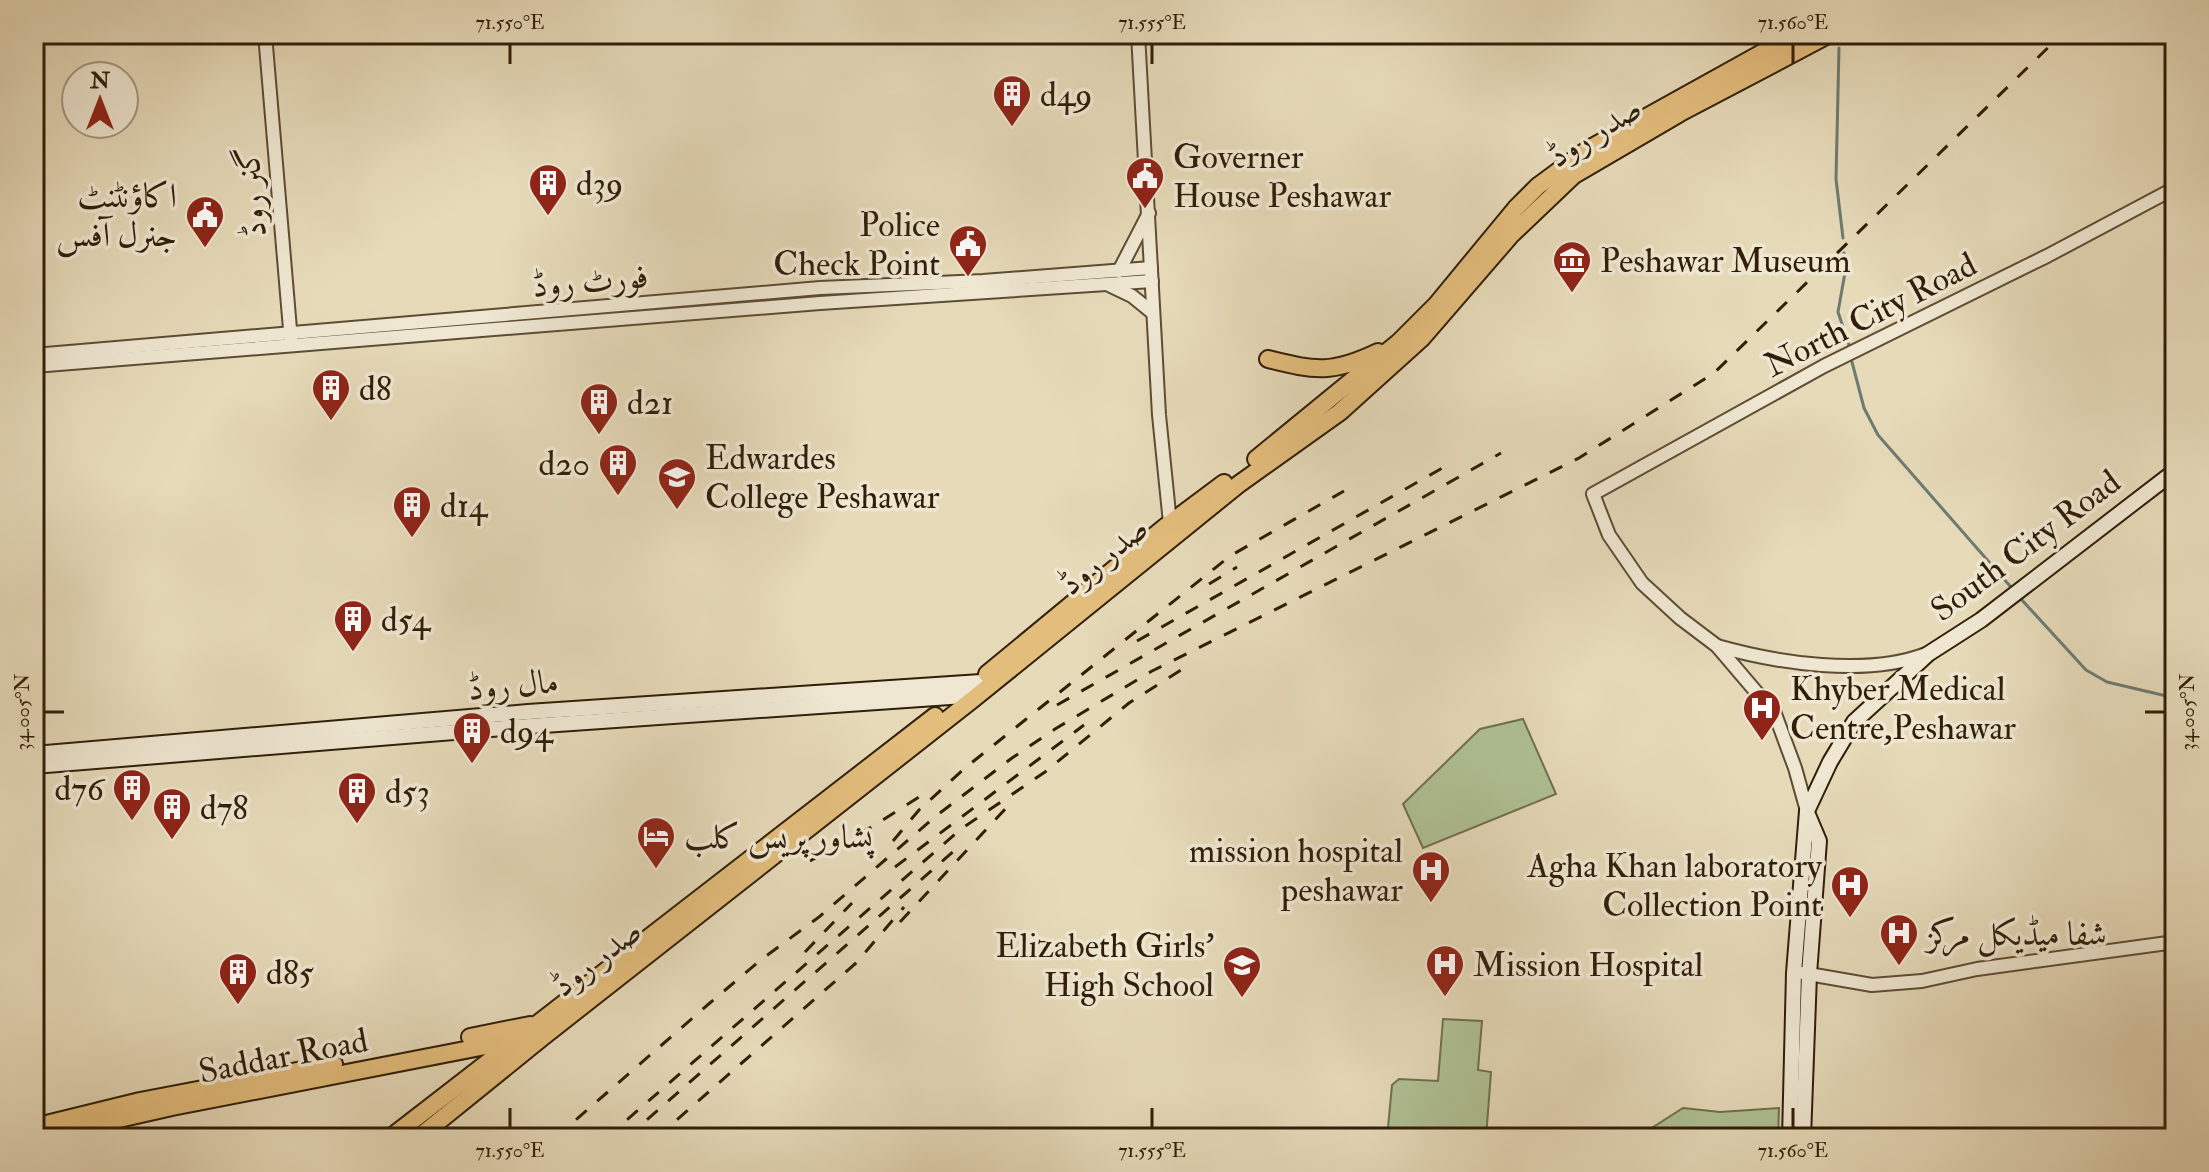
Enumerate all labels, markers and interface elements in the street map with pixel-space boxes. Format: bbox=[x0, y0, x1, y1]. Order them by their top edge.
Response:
text: 71.550°E bbox=[476, 10, 545, 35]
text: 71.555°E bbox=[1118, 10, 1186, 35]
text: 71.560°E bbox=[1758, 10, 1828, 35]
north arrow bbox=[60, 60, 140, 140]
text: N bbox=[89, 67, 110, 95]
building icon: d49 bbox=[991, 73, 1033, 128]
place label: d49 bbox=[1040, 74, 1092, 117]
street label: صدر روڈ bbox=[1540, 87, 1650, 178]
place label: Governer House Peshawar bbox=[1173, 136, 1391, 218]
street label: گنر روڈ bbox=[226, 145, 277, 239]
public building icon: Governer House Peshawar bbox=[1124, 155, 1166, 210]
building icon: d39 bbox=[527, 162, 569, 217]
place label: d39 bbox=[576, 163, 623, 206]
place label: اکاؤنٹنٹ جنرل آفس bbox=[56, 175, 177, 258]
public building icon: اکاؤنٹنٹ جنرل آفس bbox=[184, 194, 226, 249]
place label: Police Check Point bbox=[773, 204, 940, 286]
public building icon: Police Check Point bbox=[947, 223, 989, 278]
museum icon: Peshawar Museum bbox=[1551, 239, 1593, 294]
place label: Peshawar Museum bbox=[1600, 240, 1851, 283]
street label: North City Road bbox=[1757, 243, 1984, 387]
street label: فورٹ روڈ bbox=[530, 255, 650, 308]
building icon: d8 bbox=[310, 367, 352, 422]
place label: d8 bbox=[359, 368, 392, 411]
building icon: d21 bbox=[578, 381, 620, 436]
place label: d21 bbox=[627, 382, 673, 425]
place label: Edwardes College Peshawar bbox=[705, 437, 940, 519]
building icon: d20 bbox=[597, 442, 639, 497]
place label: d20 bbox=[539, 443, 590, 486]
school or university icon: Edwardes College Peshawar bbox=[656, 456, 698, 511]
street label: South City Road bbox=[1923, 461, 2129, 632]
building icon: d14 bbox=[391, 484, 433, 539]
place label: d14 bbox=[440, 485, 489, 528]
street label: صدر روڈ bbox=[1050, 507, 1157, 605]
building icon: d54 bbox=[332, 598, 374, 653]
place label: d54 bbox=[381, 599, 432, 642]
street label: مال روڈ bbox=[466, 660, 560, 711]
place label: Khyber Medical Centre,Peshawar bbox=[1790, 668, 2016, 750]
text: 34.005°N bbox=[10, 673, 35, 750]
text: 34.005°N bbox=[2175, 673, 2200, 750]
hospital icon: Khyber Medical Centre,Peshawar bbox=[1741, 687, 1783, 742]
building icon: d94 bbox=[451, 710, 493, 765]
place label: d94 bbox=[500, 711, 554, 754]
building icon: d76 bbox=[111, 767, 153, 822]
place label: d76 bbox=[55, 768, 106, 811]
building icon: d53 bbox=[336, 770, 378, 825]
place label: d53 bbox=[385, 771, 430, 814]
building icon: d78 bbox=[151, 786, 193, 841]
place label: d78 bbox=[200, 787, 248, 830]
hotel icon: پشاور پریس کلب bbox=[635, 815, 677, 870]
place label: پشاور پریس کلب bbox=[684, 816, 876, 859]
place label: mission hospital peshawar bbox=[1189, 830, 1403, 912]
place label: Agha Khan laboratory Collection Point bbox=[1526, 845, 1823, 927]
hospital icon: mission hospital peshawar bbox=[1410, 849, 1452, 904]
hospital icon: Agha Khan laboratory Collection Point bbox=[1829, 864, 1871, 919]
street label: صدر روڈ bbox=[543, 910, 651, 1007]
hospital icon: شفا میڈیکل مركز bbox=[1878, 912, 1920, 967]
place label: شفا میڈیکل مركز bbox=[1924, 913, 2107, 957]
place label: Elizabeth Girls' High School bbox=[995, 925, 1214, 1007]
hospital icon: Mission Hospital bbox=[1424, 943, 1466, 998]
school or university icon: Elizabeth Girls' High School bbox=[1221, 944, 1263, 999]
place label: Mission Hospital bbox=[1473, 944, 1703, 987]
building icon: d85 bbox=[217, 951, 259, 1006]
place label: d85 bbox=[266, 952, 314, 995]
street label: Saddar Road bbox=[195, 1019, 372, 1094]
text: 71.550°E bbox=[476, 1138, 545, 1163]
text: 71.555°E bbox=[1118, 1138, 1186, 1163]
text: 71.560°E bbox=[1758, 1138, 1828, 1163]

